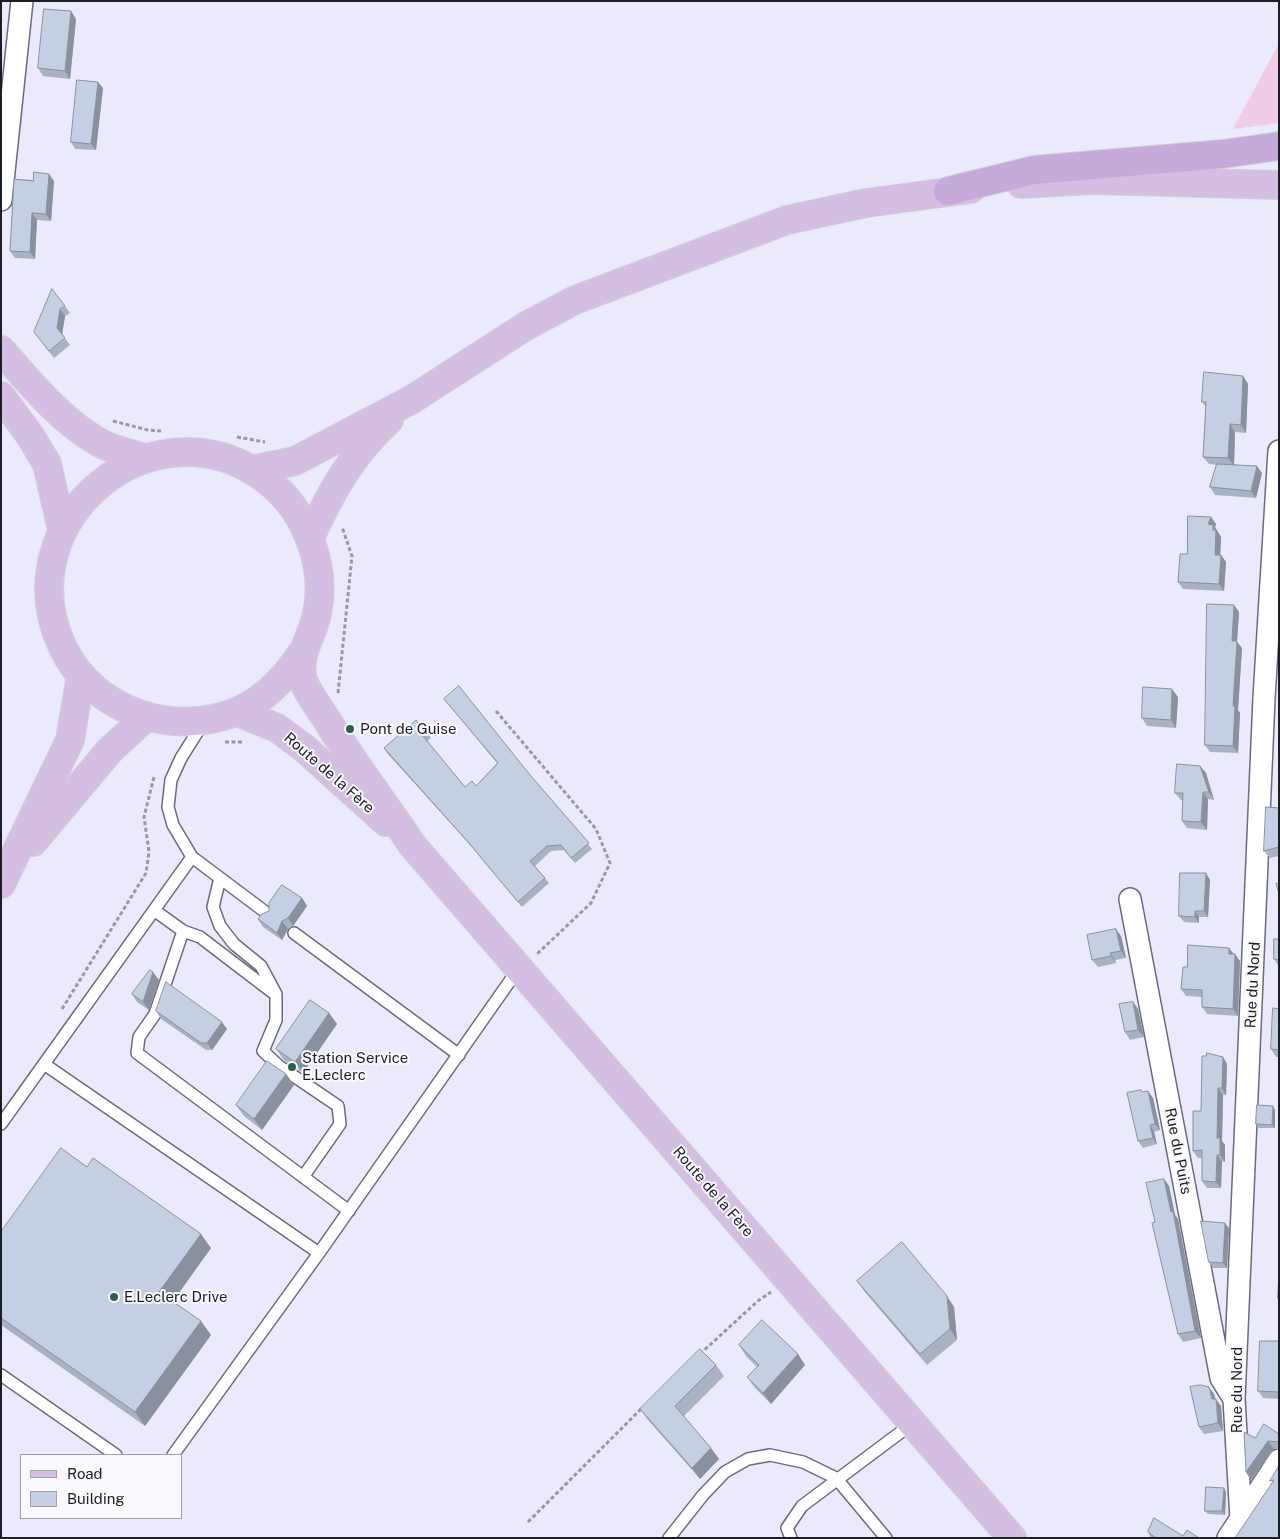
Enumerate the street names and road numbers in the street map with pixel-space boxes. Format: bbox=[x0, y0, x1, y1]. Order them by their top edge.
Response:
street label: Route de la Fère bbox=[280, 729, 378, 817]
street label: Rue du Nord bbox=[1242, 941, 1264, 1029]
street label: Rue du Puits bbox=[1161, 1106, 1195, 1196]
street label: Route de la Fère bbox=[669, 1143, 757, 1241]
street label: Rue du Nord bbox=[1228, 1347, 1246, 1433]

